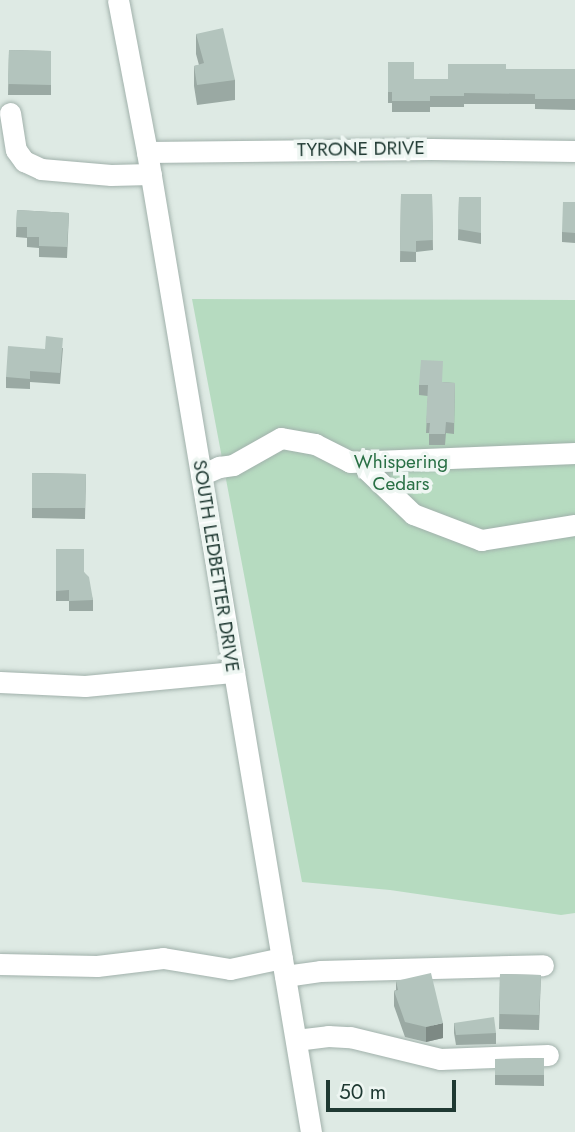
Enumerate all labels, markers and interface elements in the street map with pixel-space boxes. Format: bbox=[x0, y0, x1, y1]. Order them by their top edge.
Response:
street label: TYRONE DRIVE bbox=[297, 136, 425, 162]
park label: Whispering Cedars bbox=[354, 451, 448, 495]
street label: SOUTH LEDBETTER DRIVE bbox=[188, 458, 244, 674]
scale bar bbox=[330, 1066, 460, 1110]
text: 50 m bbox=[339, 1077, 386, 1107]

